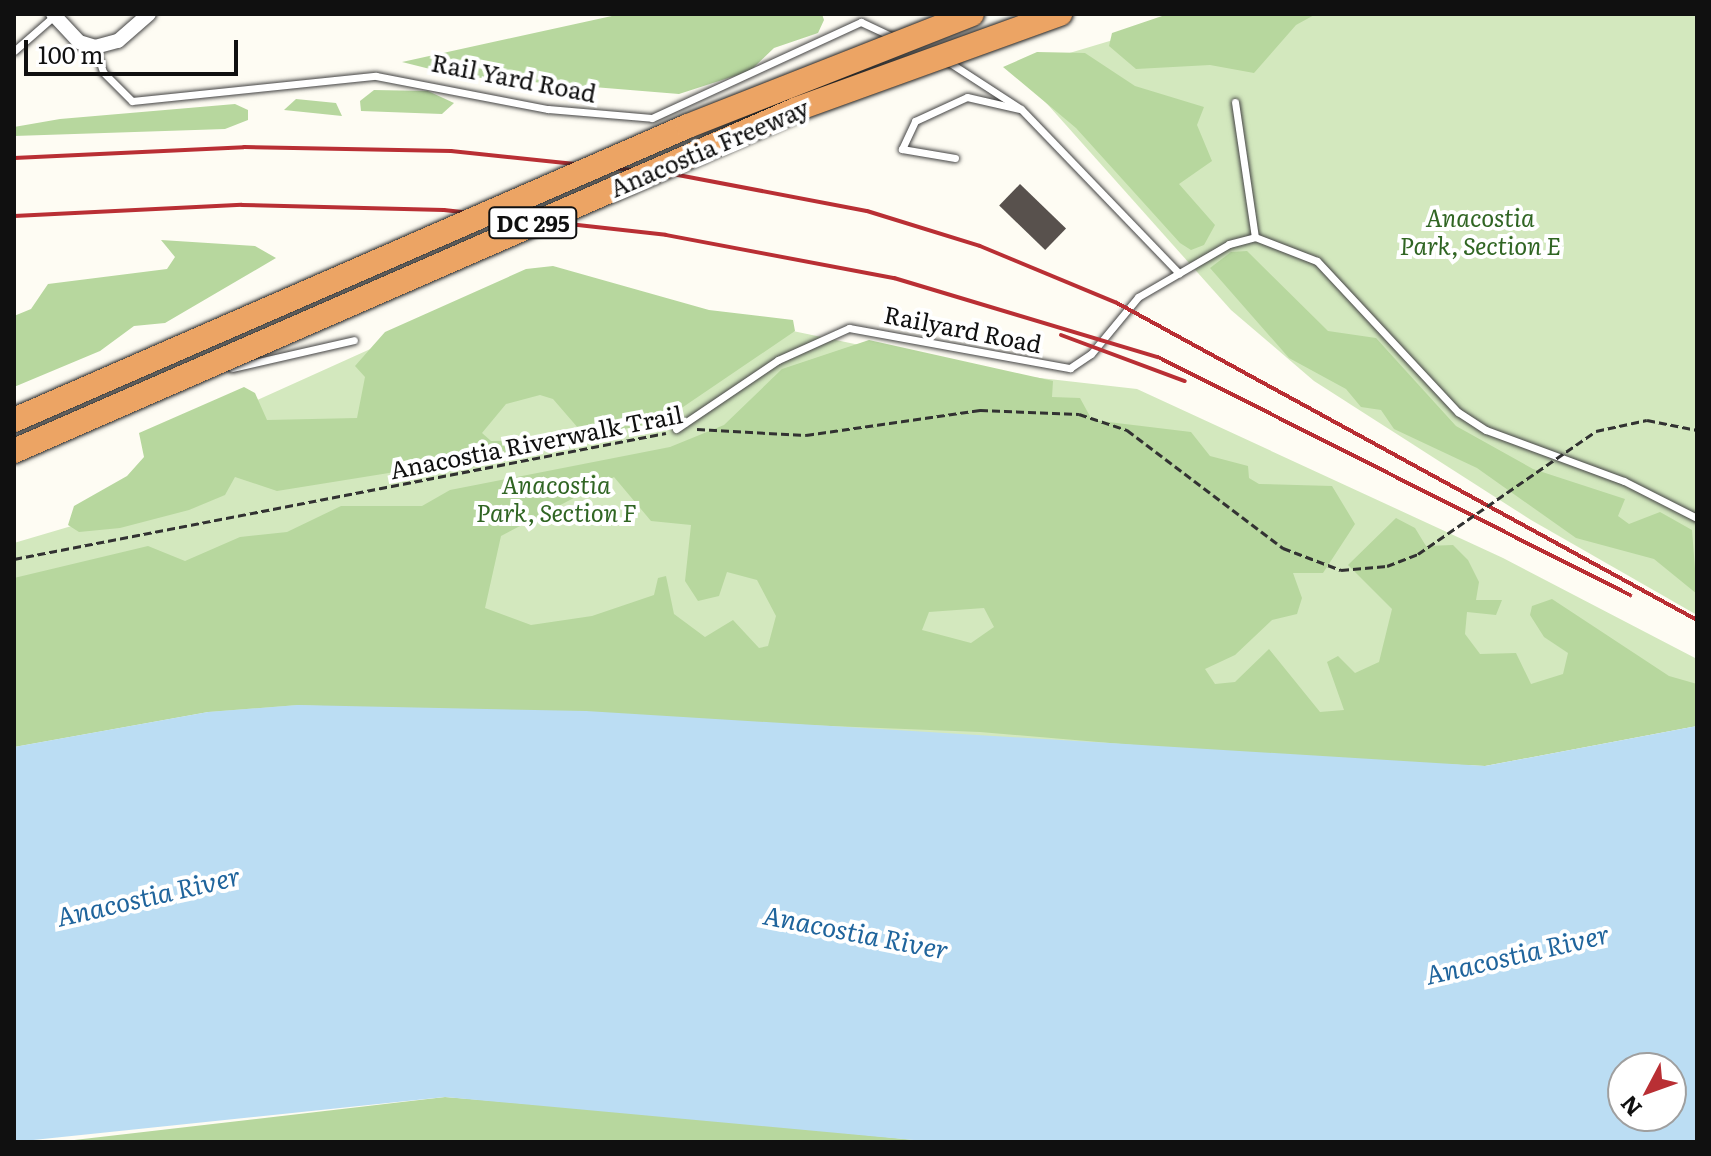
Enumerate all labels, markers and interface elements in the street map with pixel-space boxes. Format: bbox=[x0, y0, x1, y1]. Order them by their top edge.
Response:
scale bar bbox=[28, 24, 242, 74]
text: 100 m bbox=[38, 36, 104, 71]
street label: Rail Yard Road bbox=[429, 47, 599, 107]
street label: Anacostia Freeway bbox=[605, 92, 813, 202]
park label: Anacostia Park, Section E bbox=[1400, 203, 1560, 259]
road number: DC 295 bbox=[487, 205, 579, 241]
street label: Railyard Road bbox=[882, 299, 1044, 357]
street label: Anacostia Riverwalk Trail bbox=[387, 398, 685, 484]
park label: Anacostia Park, Section F bbox=[476, 470, 636, 526]
water label: Anacostia River bbox=[53, 859, 243, 931]
water label: Anacostia River bbox=[761, 898, 951, 964]
water label: Anacostia River bbox=[1422, 917, 1612, 989]
north arrow bbox=[1607, 1052, 1687, 1132]
text: N bbox=[1612, 1089, 1649, 1125]

